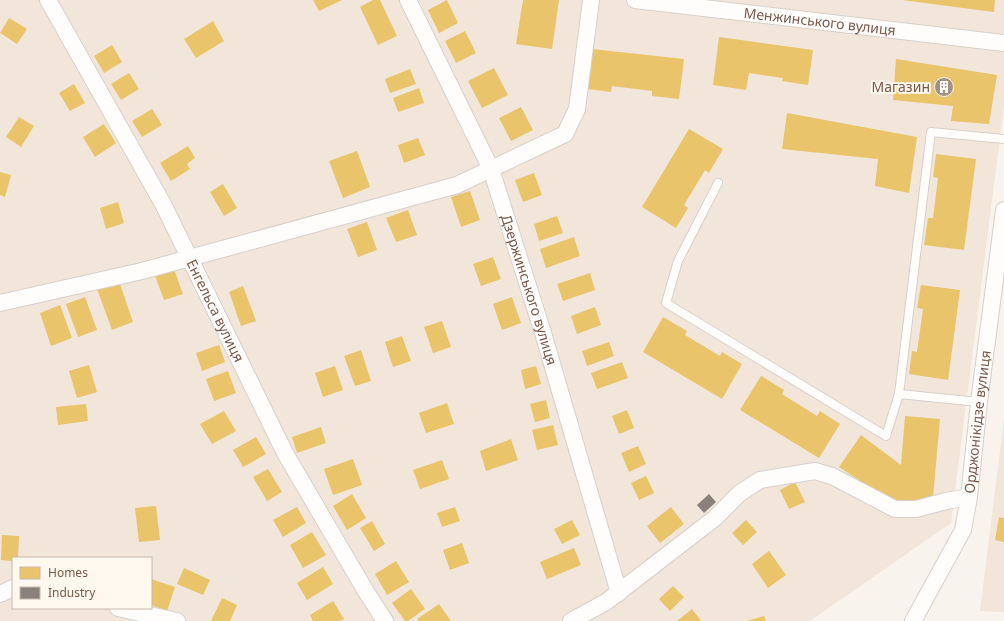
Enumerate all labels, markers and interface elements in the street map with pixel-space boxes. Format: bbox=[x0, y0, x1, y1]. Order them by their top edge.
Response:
street label: Менжинського вулиця bbox=[743, 3, 897, 39]
building icon: Магазин bbox=[933, 76, 955, 98]
place label: Магазин bbox=[871, 77, 930, 96]
street label: Дзержинського вулиця bbox=[497, 212, 562, 367]
street label: Енгельса вулиця bbox=[183, 256, 249, 365]
street label: Орджонікідзе вулиця bbox=[959, 349, 995, 494]
legend bbox=[12, 557, 152, 609]
text: Homes bbox=[48, 564, 88, 581]
text: Industry bbox=[48, 584, 96, 601]

